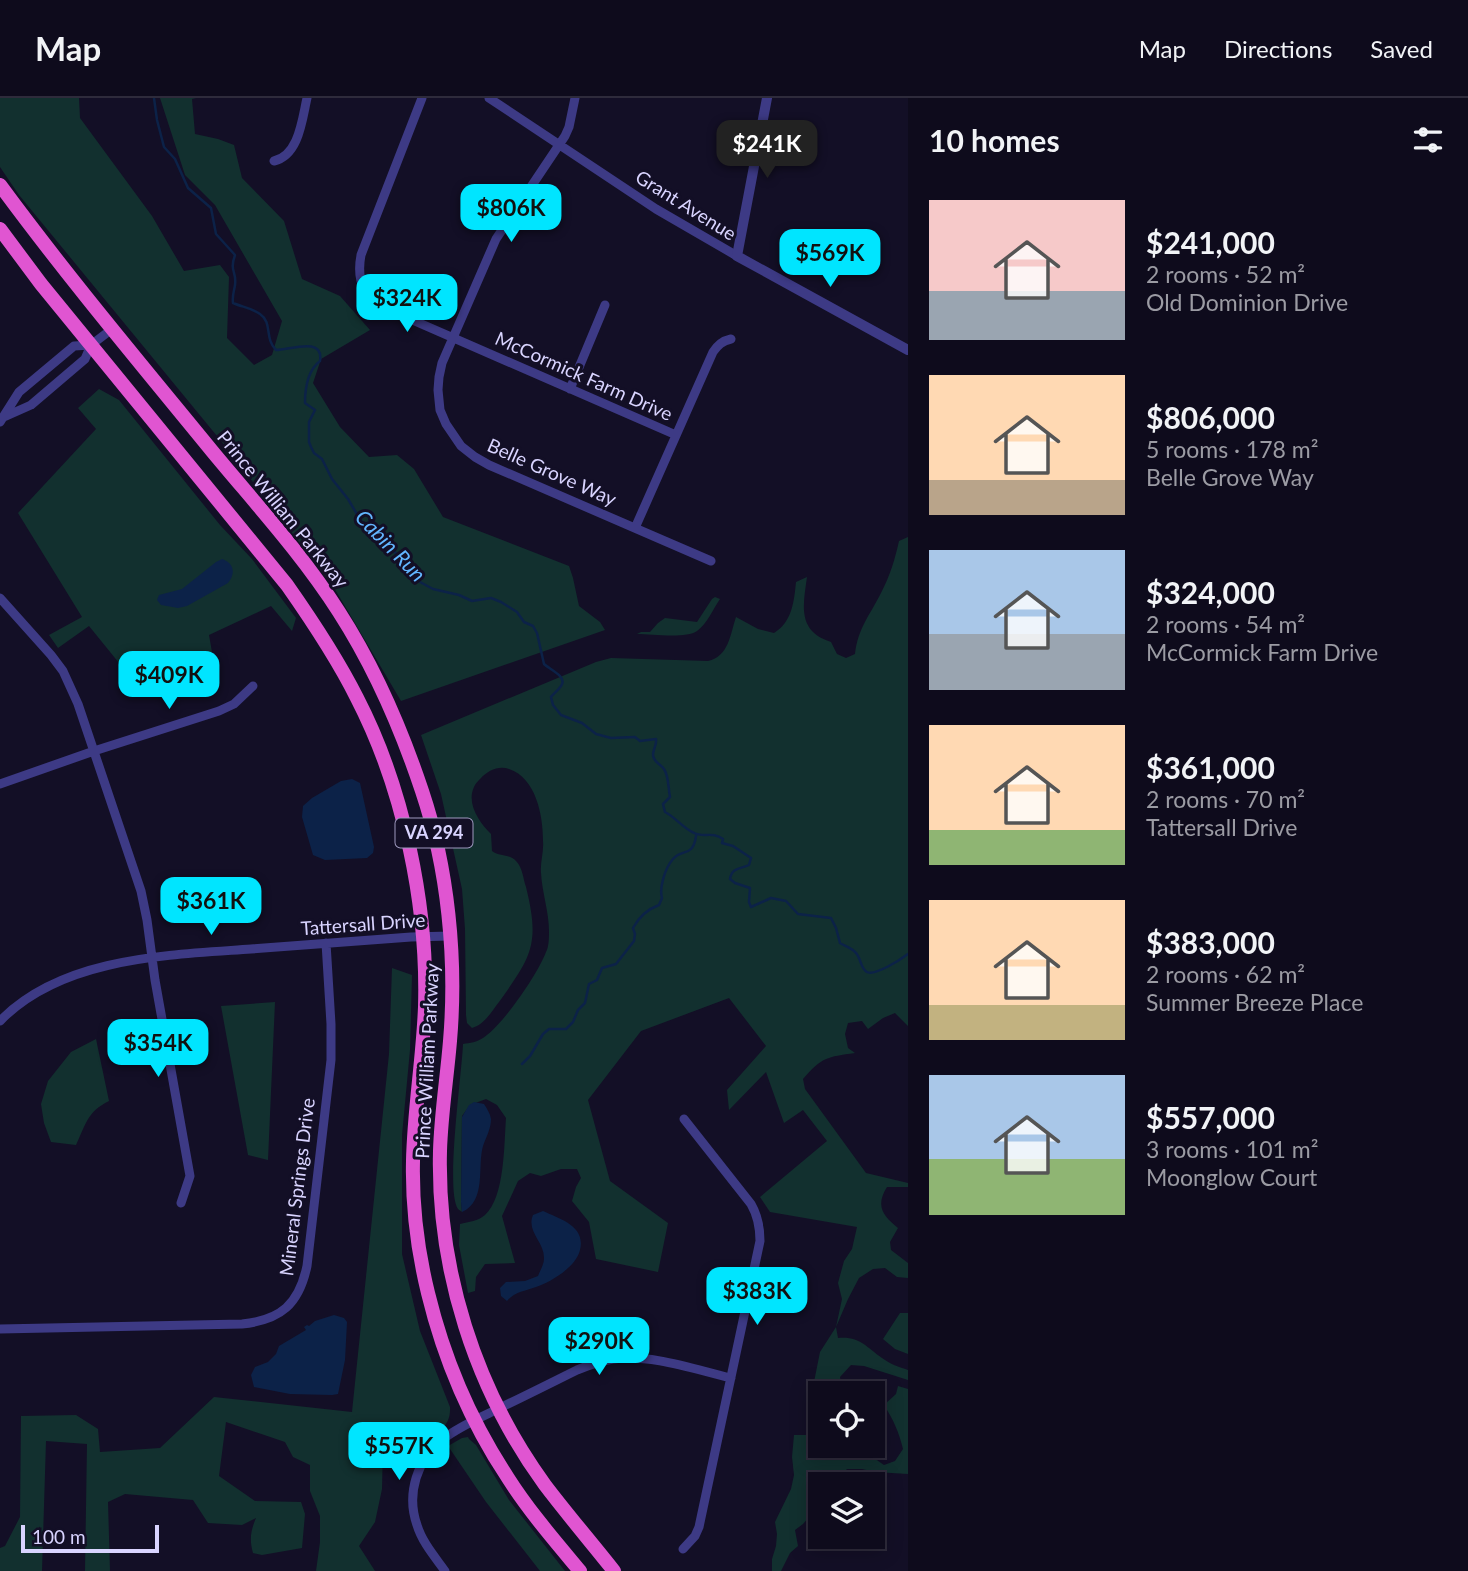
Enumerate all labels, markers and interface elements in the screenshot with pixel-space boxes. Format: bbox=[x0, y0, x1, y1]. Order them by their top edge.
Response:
text: Map bbox=[35, 28, 101, 68]
text: Map bbox=[1139, 34, 1186, 63]
text: Directions bbox=[1224, 34, 1332, 63]
text: Saved bbox=[1370, 34, 1433, 63]
pin: $241K bbox=[718, 120, 816, 180]
icon: filters bbox=[1409, 121, 1447, 159]
text: 10 homes bbox=[929, 122, 1060, 158]
text: $241K bbox=[732, 129, 802, 157]
street label: Grant Avenue bbox=[632, 165, 741, 245]
pin: $806K bbox=[462, 184, 560, 244]
text: $806K bbox=[476, 193, 546, 221]
text: $241,000 bbox=[1146, 224, 1275, 260]
icon: home bbox=[985, 228, 1069, 312]
pin: $569K bbox=[781, 230, 879, 289]
text: $569K bbox=[795, 238, 865, 266]
text: 2 rooms · 52 m² bbox=[1146, 260, 1305, 288]
pin: $324K bbox=[358, 274, 456, 334]
text: $324K bbox=[372, 283, 442, 311]
text: Old Dominion Drive bbox=[1146, 288, 1348, 316]
street label: McCormick Farm Drive bbox=[492, 326, 676, 425]
text: $806,000 bbox=[1146, 399, 1275, 435]
icon: home bbox=[985, 403, 1069, 487]
street label: Prince William Parkway bbox=[213, 426, 354, 592]
street label: Belle Grove Way bbox=[484, 433, 620, 510]
text: 5 rooms · 178 m² bbox=[1146, 435, 1318, 463]
text: Belle Grove Way bbox=[1146, 463, 1314, 491]
water label: Cabin Run bbox=[351, 504, 431, 586]
text: $324,000 bbox=[1146, 574, 1275, 610]
icon: home bbox=[985, 578, 1069, 662]
text: 2 rooms · 54 m² bbox=[1146, 610, 1305, 638]
text: McCormick Farm Drive bbox=[1146, 638, 1378, 666]
pin: $409K bbox=[120, 652, 218, 711]
text: $409K bbox=[134, 660, 204, 688]
text: $361,000 bbox=[1146, 749, 1275, 785]
icon: home bbox=[985, 753, 1069, 837]
text: 2 rooms · 70 m² bbox=[1146, 785, 1305, 813]
text: Tattersall Drive bbox=[1146, 813, 1297, 841]
road number: VA 294 bbox=[396, 818, 472, 848]
pin: $361K bbox=[162, 878, 260, 937]
text: $361K bbox=[176, 886, 246, 914]
street label: Tattersall Drive bbox=[300, 908, 426, 939]
text: $383,000 bbox=[1146, 924, 1275, 960]
icon: home bbox=[985, 928, 1069, 1012]
text: 2 rooms · 62 m² bbox=[1146, 960, 1305, 988]
street label: Prince William Parkway bbox=[410, 963, 443, 1159]
text: Summer Breeze Place bbox=[1146, 988, 1363, 1016]
pin: $354K bbox=[109, 1020, 207, 1079]
text: $354K bbox=[123, 1028, 193, 1056]
street label: Mineral Springs Drive bbox=[274, 1097, 319, 1277]
text: $557,000 bbox=[1146, 1099, 1275, 1135]
icon: home bbox=[985, 1103, 1069, 1187]
text: 3 rooms · 101 m² bbox=[1146, 1135, 1318, 1163]
text: Moonglow Court bbox=[1146, 1163, 1317, 1191]
pin: $383K bbox=[708, 1268, 806, 1327]
text: $383K bbox=[722, 1276, 792, 1304]
pin: $290K bbox=[550, 1318, 648, 1377]
text: $290K bbox=[564, 1326, 634, 1354]
map controls bbox=[808, 1381, 885, 1549]
button: locate bbox=[808, 1381, 885, 1458]
pin: $557K bbox=[350, 1422, 448, 1482]
text: $557K bbox=[364, 1431, 434, 1459]
button: layers bbox=[808, 1472, 885, 1549]
scale bar bbox=[21, 1522, 159, 1554]
text: 100 m bbox=[32, 1525, 86, 1548]

